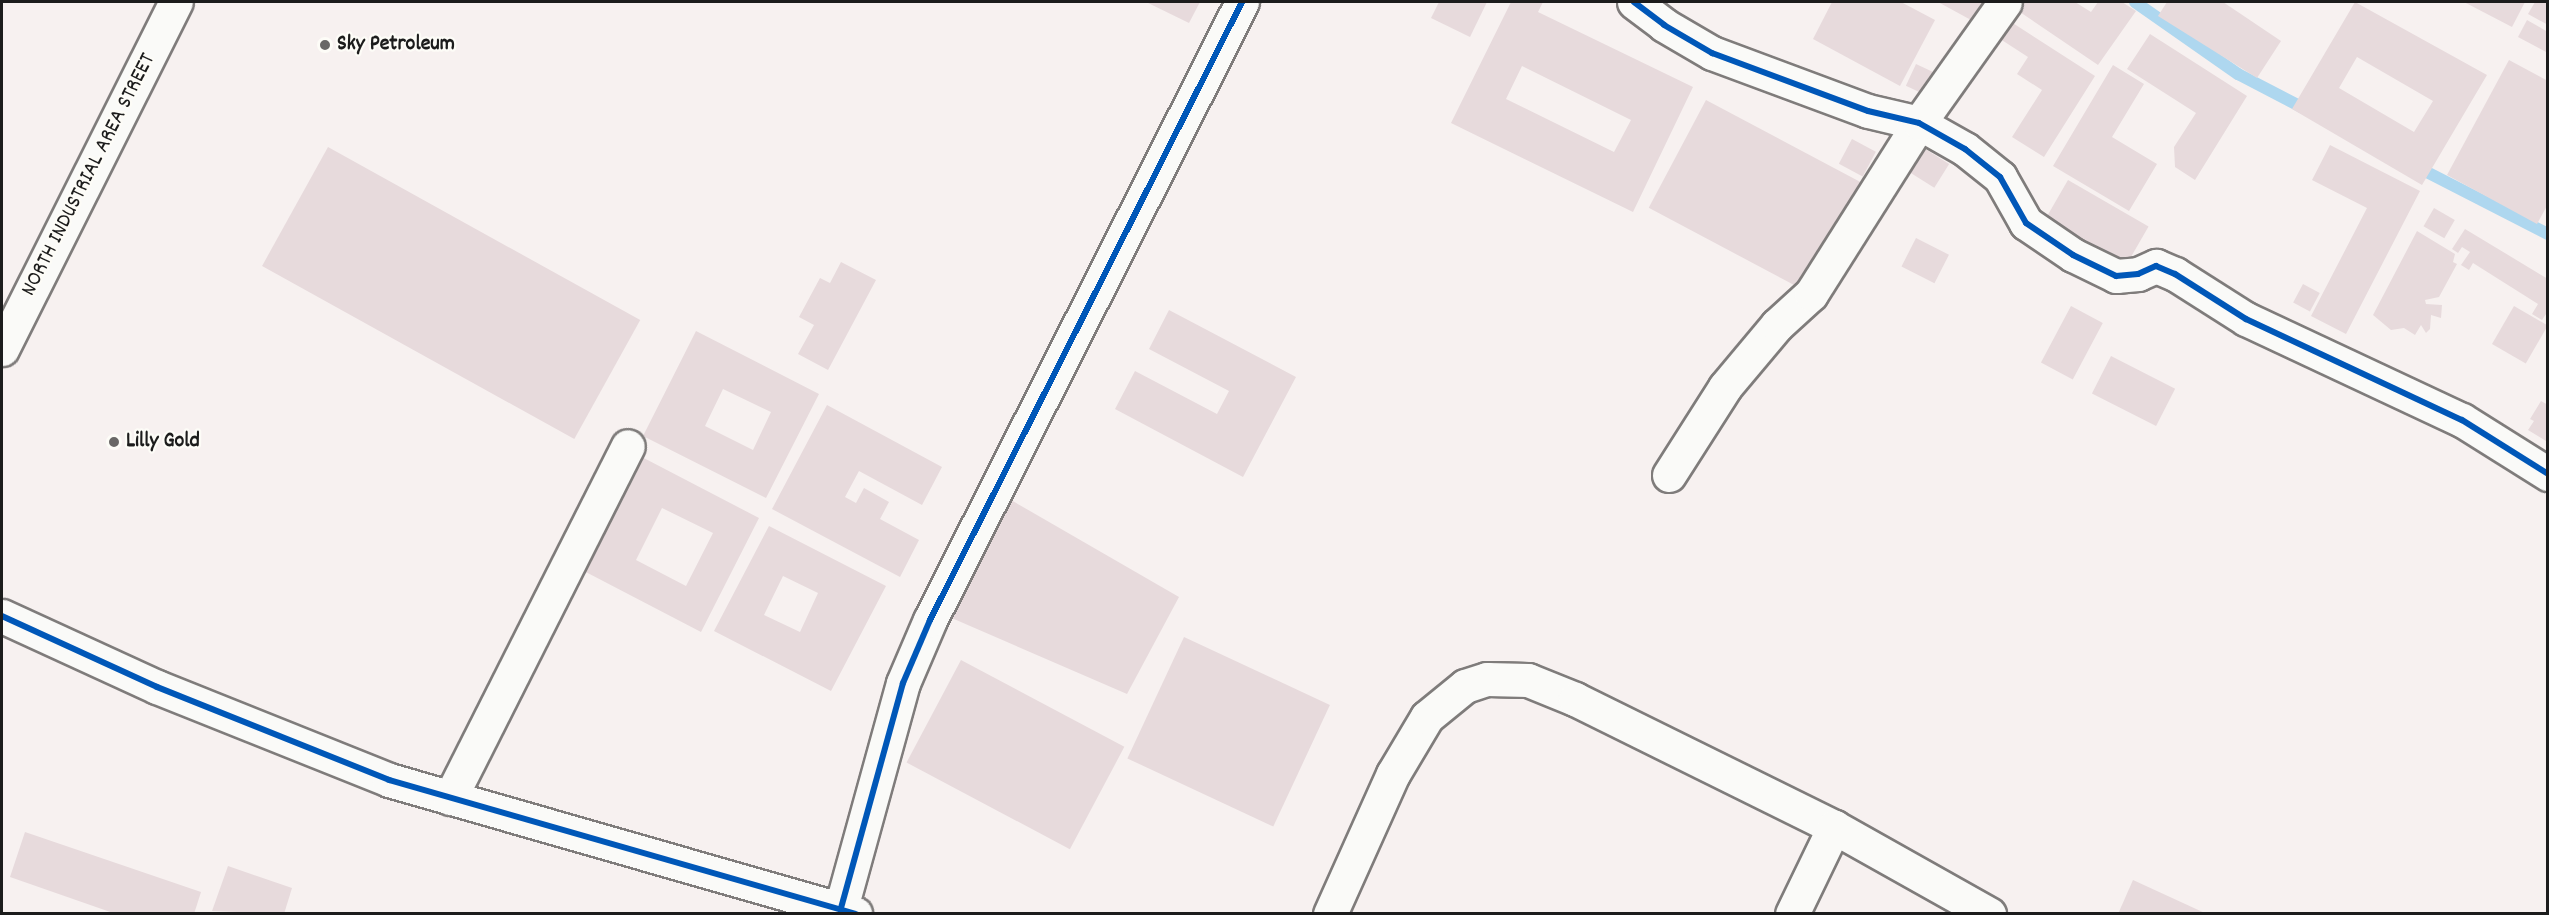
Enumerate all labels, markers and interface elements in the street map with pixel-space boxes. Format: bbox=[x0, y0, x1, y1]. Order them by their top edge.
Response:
place label: Sky Petroleum bbox=[337, 32, 455, 58]
marker: Sky Petroleum bbox=[318, 38, 332, 52]
street label: NORTH INDUSTRIAL AREA STREET bbox=[16, 49, 162, 301]
place label: Lilly Gold bbox=[126, 429, 200, 455]
marker: Lilly Gold bbox=[107, 435, 121, 449]

